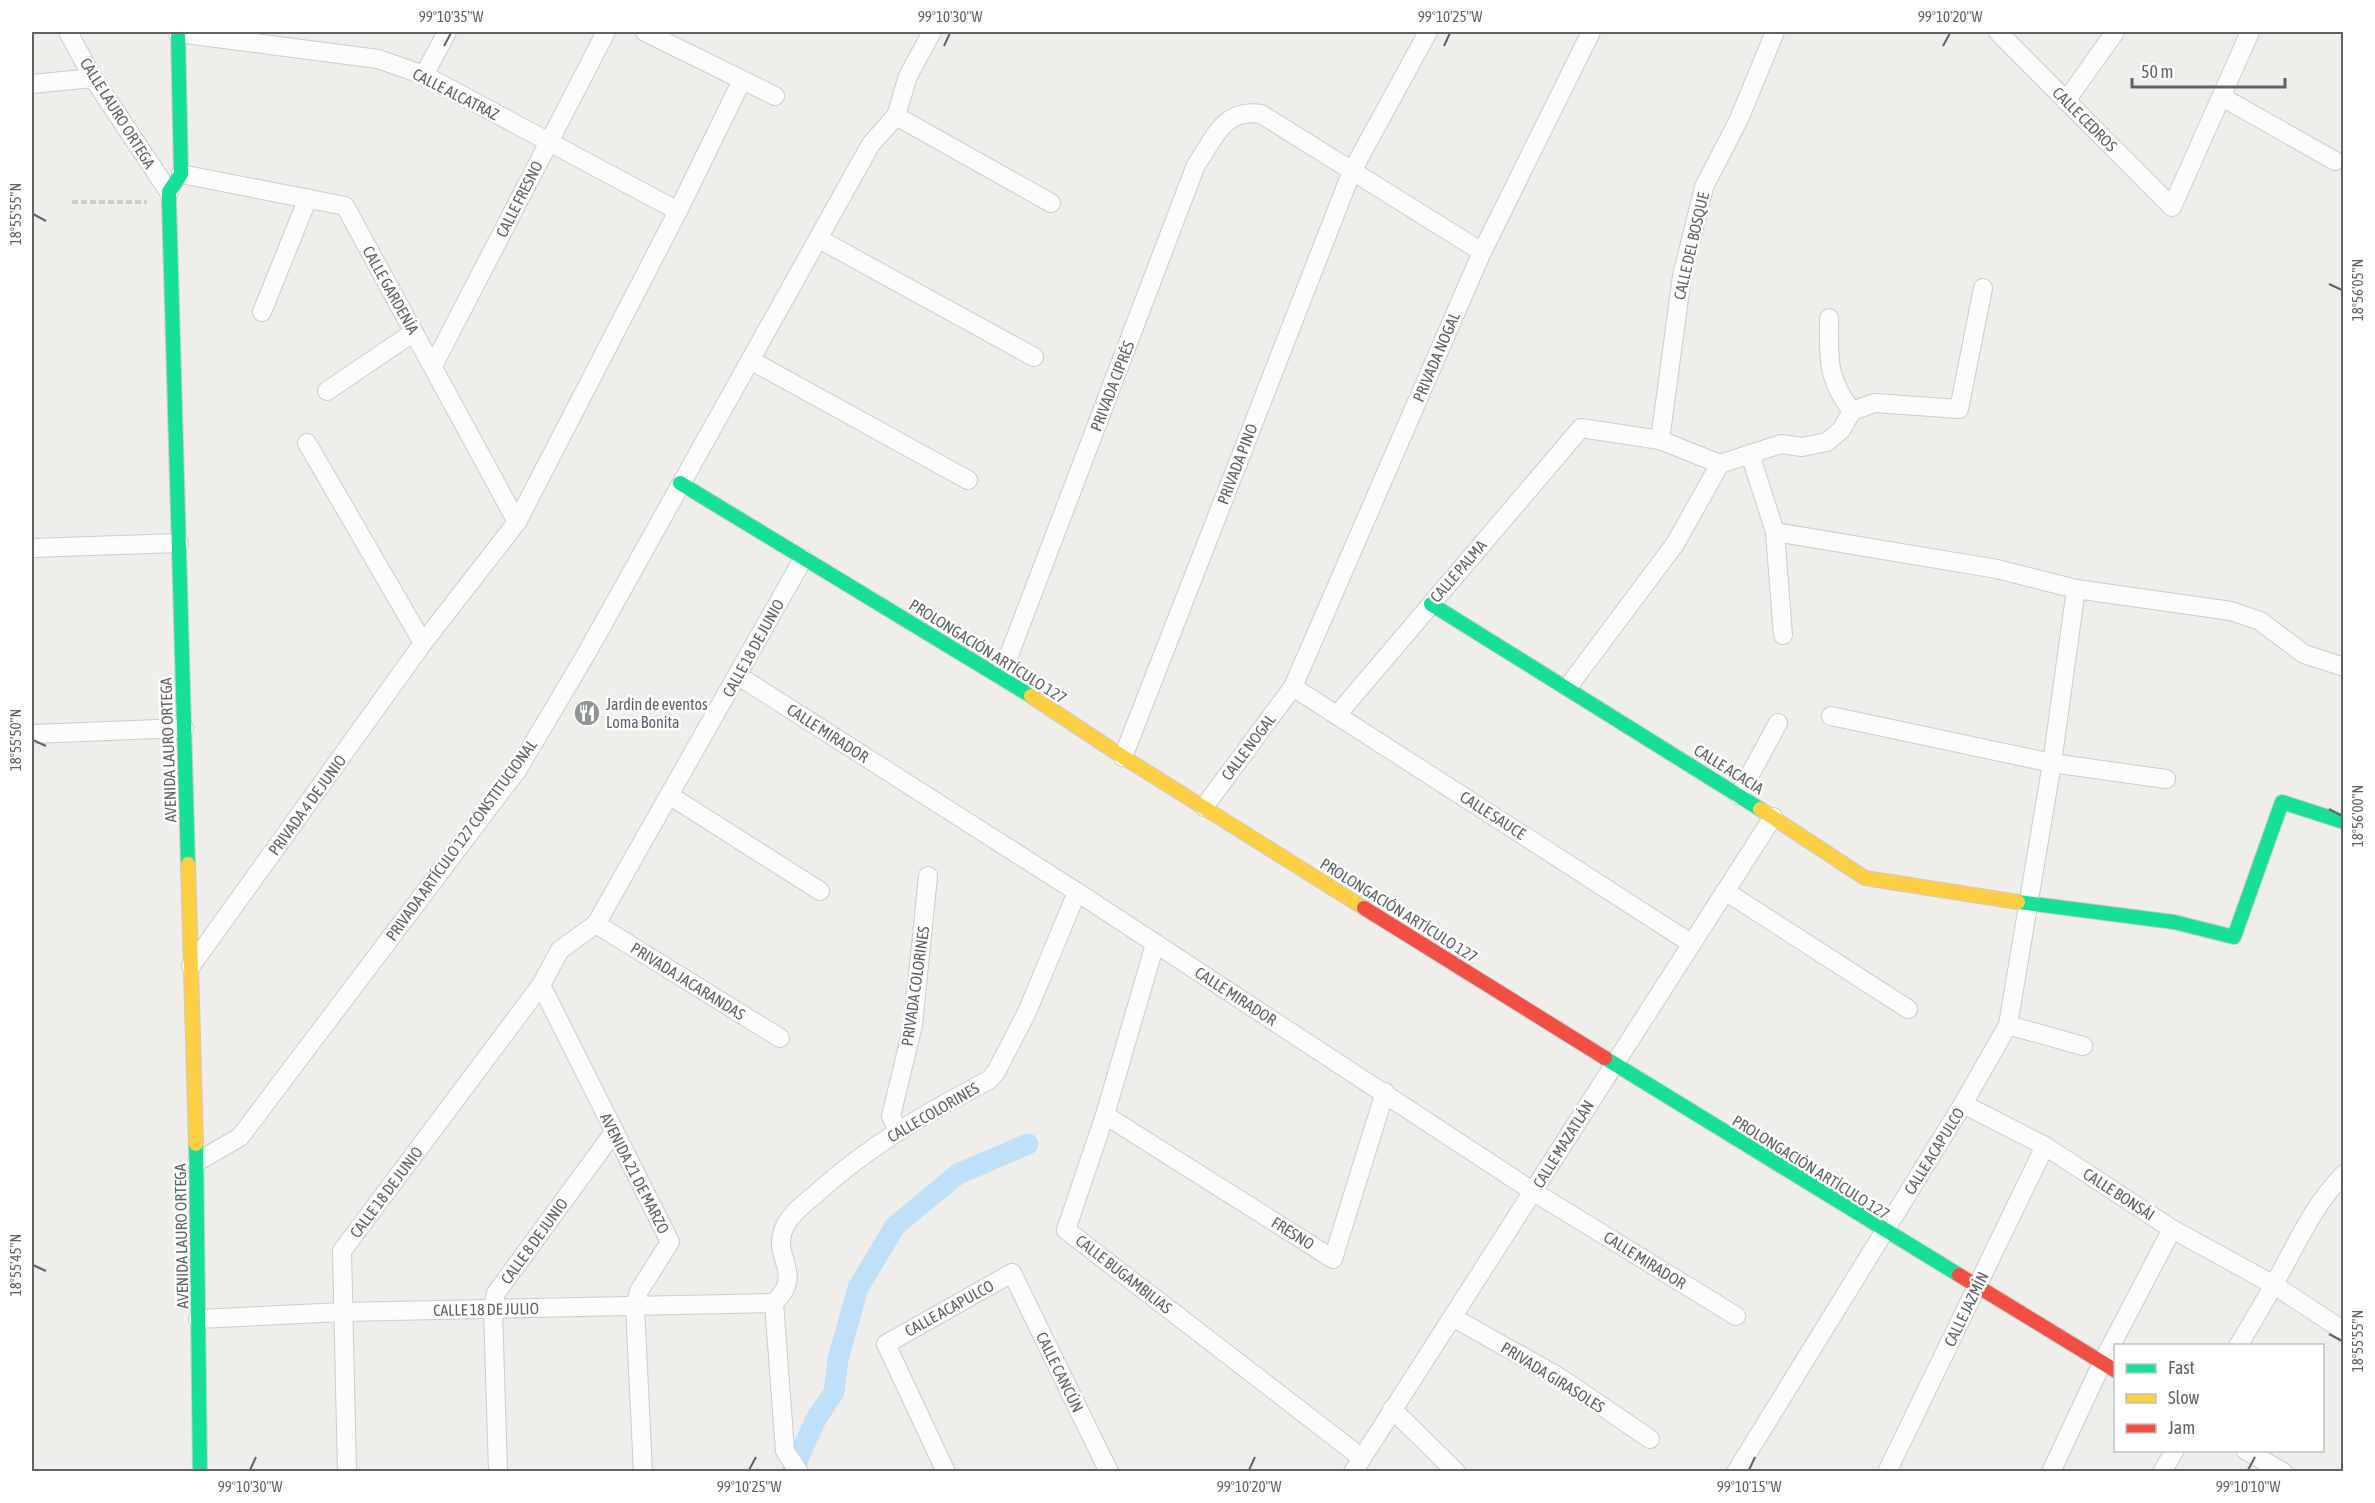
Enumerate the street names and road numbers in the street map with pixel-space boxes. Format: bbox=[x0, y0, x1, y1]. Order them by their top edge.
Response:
street label: CALLE LAURO ORTEGA bbox=[77, 54, 159, 172]
street label: CALLE ALCATRAZ bbox=[410, 65, 502, 123]
street label: CALLE CEDROS bbox=[2049, 83, 2121, 155]
street label: CALLE FRESNO bbox=[492, 158, 546, 240]
street label: CALLE DEL BOSQUE bbox=[1670, 190, 1712, 302]
street label: CALLE GARDENÍA bbox=[359, 243, 423, 337]
street label: PRIVADA NOGAL bbox=[1409, 309, 1463, 405]
street label: PRIVADA CIPRÉS bbox=[1087, 338, 1138, 434]
street label: PRIVADA PINO bbox=[1213, 421, 1261, 507]
street label: CALLE PALMA bbox=[1426, 536, 1490, 606]
street label: PROLONGACIÓN ARTÍCULO 127 bbox=[906, 595, 1070, 707]
street label: CALLE 18 DE JUNIO bbox=[719, 596, 787, 700]
street label: AVENIDA LAURO ORTEGA bbox=[156, 677, 180, 823]
street label: CALLE MIRADOR bbox=[784, 700, 872, 766]
street label: CALLE NOGAL bbox=[1217, 710, 1279, 783]
street label: PRIVADA ARTÍCULO 127 CONSTITUCIONAL bbox=[382, 735, 540, 944]
street label: CALLE ACACIA bbox=[1691, 741, 1767, 797]
street label: PRIVADA 4 DE JUNIO bbox=[265, 751, 349, 859]
street label: CALLE SAUCE bbox=[1457, 787, 1529, 843]
street label: PROLONGACIÓN ARTÍCULO 127 bbox=[1317, 854, 1481, 966]
street label: PRIVADA COLORINES bbox=[898, 925, 932, 1047]
street label: PRIVADA JACARANDAS bbox=[628, 939, 749, 1024]
street label: CALLE MIRADOR bbox=[1192, 963, 1280, 1029]
street label: CALLE COLORINES bbox=[884, 1078, 982, 1146]
street label: CALLE MAZATLÁN bbox=[1529, 1097, 1597, 1191]
street label: CALLE ACAPULCO bbox=[1900, 1104, 1968, 1198]
street label: AVENIDA 21 DE MARZO bbox=[597, 1110, 673, 1236]
street label: PROLONGACIÓN ARTÍCULO 127 bbox=[1729, 1111, 1893, 1223]
street label: CALLE 18 DE JUNIO bbox=[346, 1143, 426, 1241]
street label: AVENIDA LAURO ORTEGA bbox=[171, 1163, 191, 1309]
street label: CALLE BONSÁI bbox=[2080, 1164, 2158, 1224]
street label: CALLE 8 DE JUNIO bbox=[497, 1195, 571, 1287]
street label: FRESNO bbox=[1268, 1213, 1318, 1253]
street label: CALLE MIRADOR bbox=[1601, 1228, 1689, 1292]
street label: CALLE BUGAMBILIAS bbox=[1072, 1231, 1176, 1317]
street label: CALLE JAZMÍN bbox=[1940, 1269, 1992, 1349]
street label: CALLE ACAPULCO bbox=[901, 1276, 997, 1340]
street label: CALLE 18 DE JULIO bbox=[433, 1299, 539, 1319]
street label: CALLE CANCÚN bbox=[1033, 1329, 1087, 1415]
street label: PRIVADA GIRASOLES bbox=[1498, 1338, 1608, 1416]

